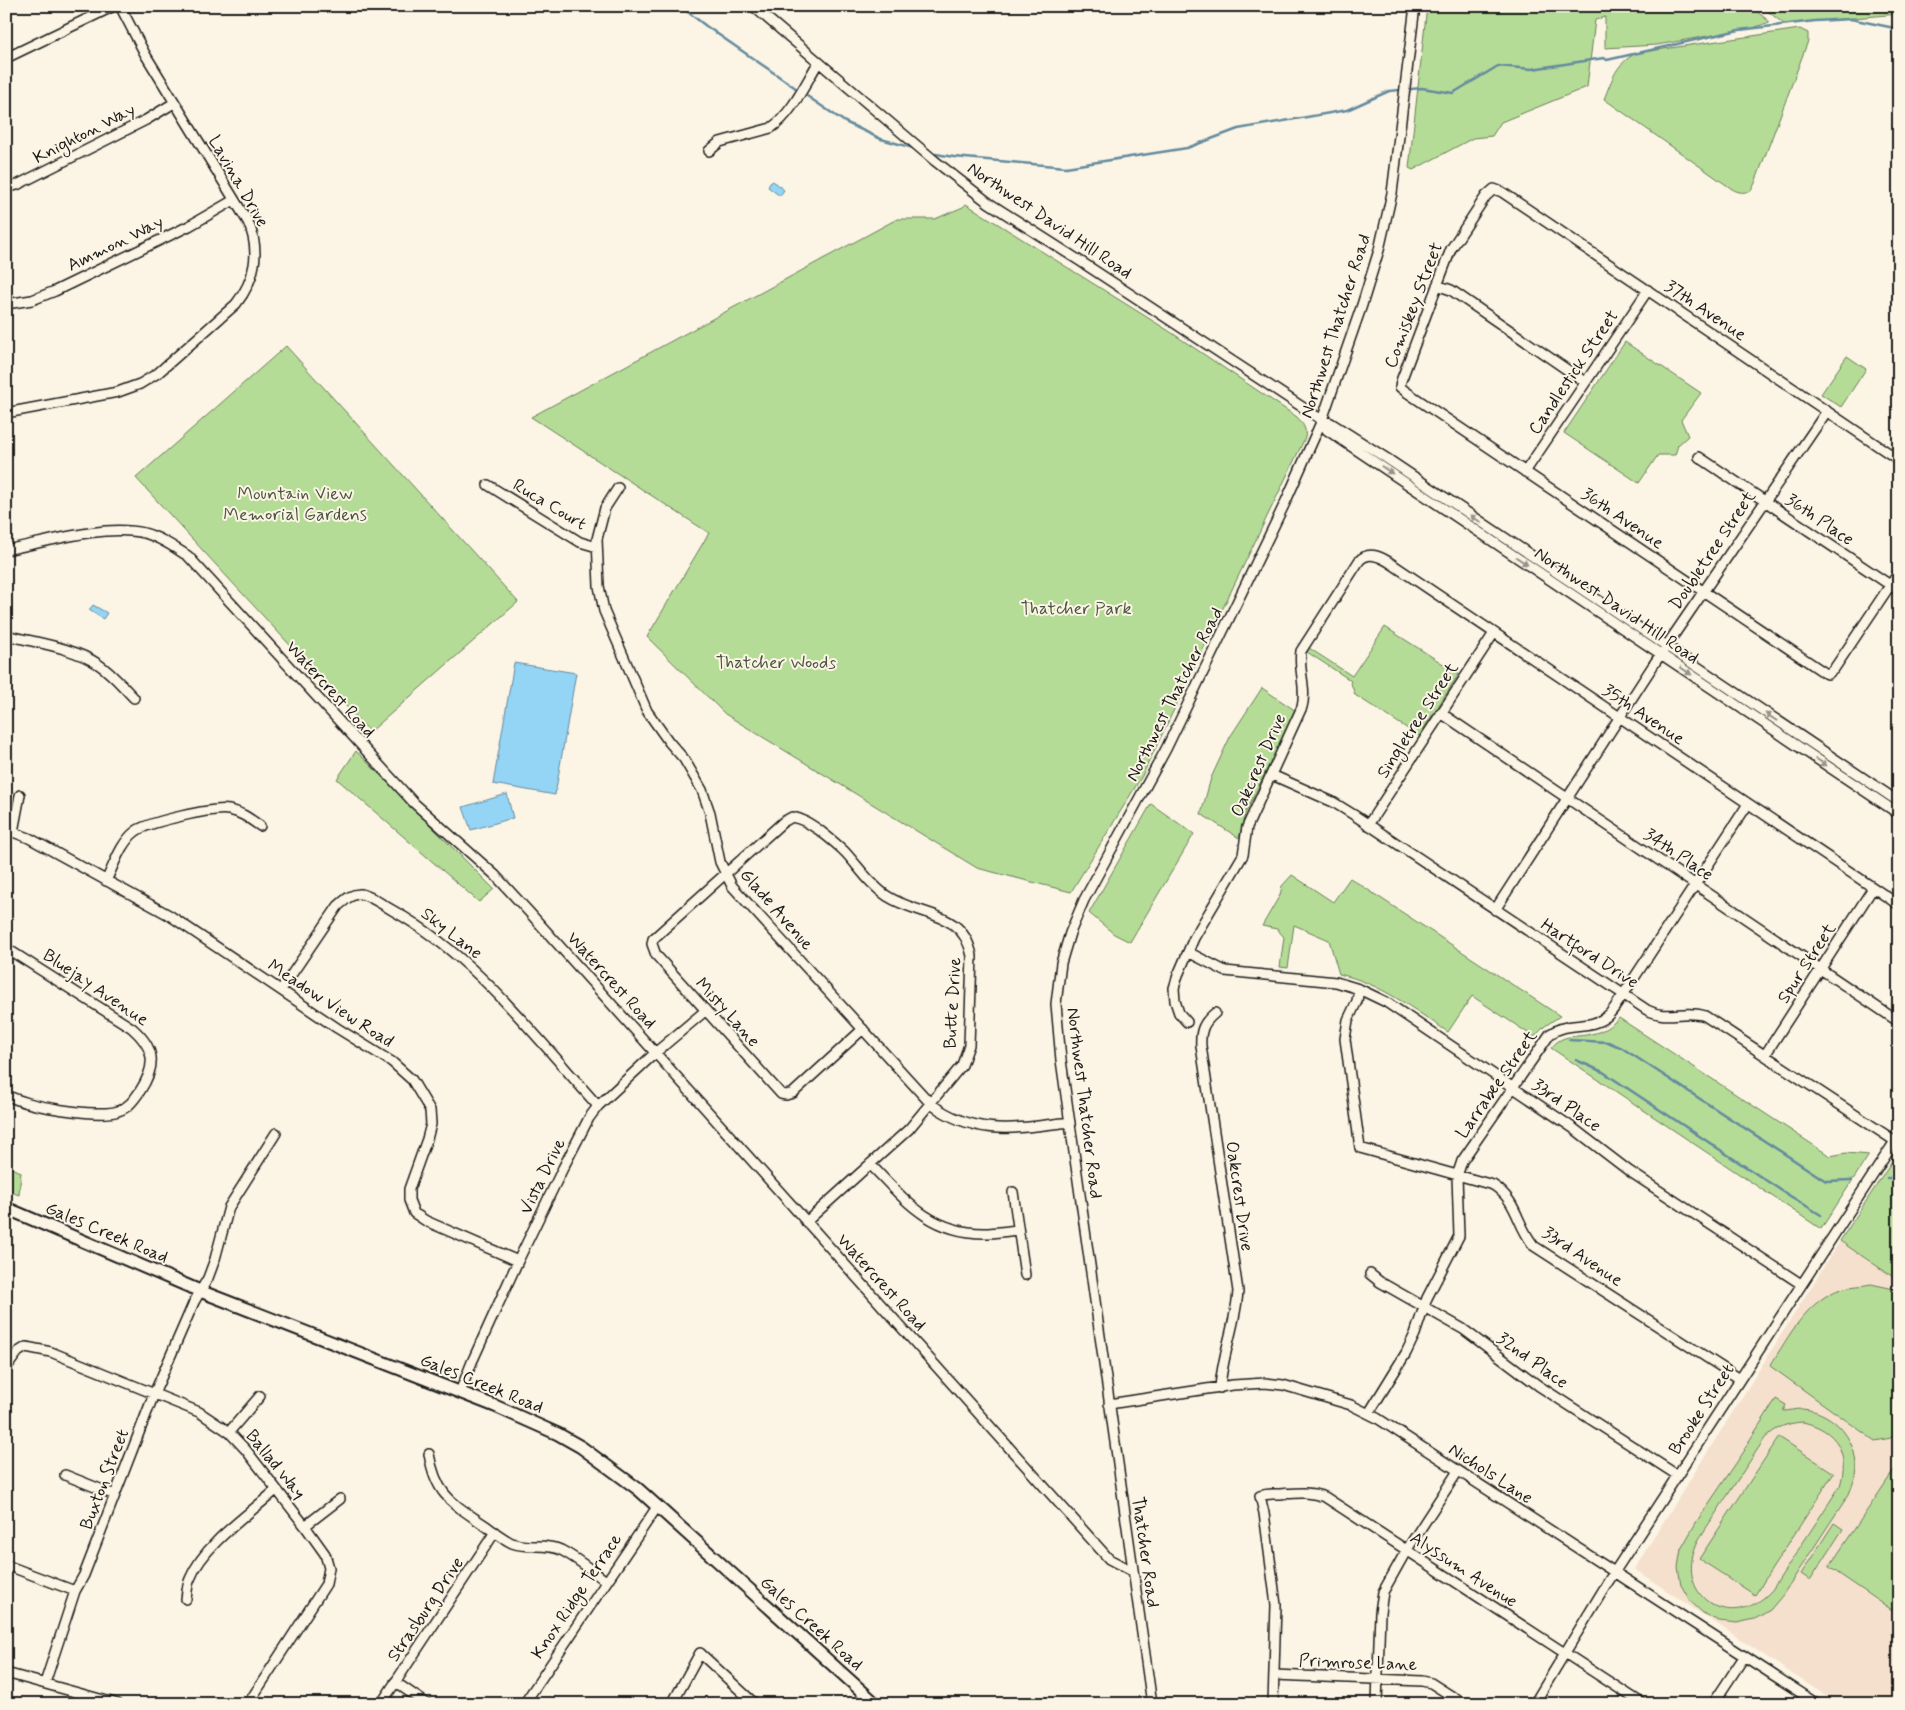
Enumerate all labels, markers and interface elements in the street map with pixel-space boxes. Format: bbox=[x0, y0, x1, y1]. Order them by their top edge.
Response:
street label: Knighton Way bbox=[29, 98, 140, 171]
street label: Lavina Drive bbox=[202, 131, 274, 232]
street label: Northwest David Hill Road bbox=[962, 157, 1137, 285]
street label: Ammon Way bbox=[63, 210, 167, 277]
street label: Northwest Thatcher Road bbox=[1295, 231, 1377, 421]
street label: Comiskey Street bbox=[1379, 239, 1449, 372]
street label: 37th Avenue bbox=[1660, 275, 1751, 347]
street label: Candlestick Street bbox=[1523, 305, 1625, 440]
one-way arrow bbox=[1381, 465, 1394, 475]
street label: Ruca Court bbox=[508, 473, 591, 536]
park label: Mountain View Memorial Gardens bbox=[223, 482, 367, 527]
street label: 36th Avenue bbox=[1577, 482, 1668, 555]
street label: Doubletree Street bbox=[1664, 486, 1762, 615]
street label: 36th Place bbox=[1781, 488, 1858, 552]
one-way arrow bbox=[1470, 514, 1483, 524]
street label: Northwest David Hill Road bbox=[1529, 542, 1704, 670]
one-way arrow bbox=[1516, 556, 1529, 566]
park label: Thatcher Park bbox=[1021, 597, 1132, 621]
street label: Northwest Thatcher Road bbox=[1121, 603, 1229, 786]
street label: Watercrest Road bbox=[280, 636, 380, 743]
park label: Thatcher Woods bbox=[716, 651, 836, 675]
street label: Singletree Street bbox=[1371, 658, 1465, 784]
one-way arrow bbox=[1679, 666, 1693, 676]
street label: 35th Avenue bbox=[1598, 679, 1689, 751]
street label: Oakcrest Drive bbox=[1225, 710, 1292, 821]
one-way arrow bbox=[1764, 712, 1778, 722]
one-way arrow bbox=[1814, 757, 1828, 767]
street label: 34th Place bbox=[1639, 823, 1718, 887]
street label: Glade Avenue bbox=[734, 864, 819, 956]
street label: Sky Lane bbox=[416, 902, 487, 965]
street label: Hartford Drive bbox=[1535, 913, 1643, 996]
street label: Spur Street bbox=[1772, 918, 1842, 1008]
street label: Watercrest Road bbox=[561, 927, 661, 1034]
street label: Bluejay Avenue bbox=[38, 944, 153, 1032]
street label: Meadow View Road bbox=[263, 954, 398, 1054]
street label: Butte Drive bbox=[939, 957, 967, 1049]
street label: Misty Lane bbox=[689, 973, 765, 1053]
street label: Northwest Thatcher Road bbox=[1060, 1006, 1108, 1200]
street label: Larrabee Street bbox=[1451, 1025, 1543, 1144]
street label: 33rd Place bbox=[1527, 1073, 1606, 1138]
street label: Vista Drive bbox=[514, 1134, 572, 1219]
street label: Oakcrest Drive bbox=[1219, 1140, 1259, 1253]
street label: Gales Creek Road bbox=[42, 1196, 172, 1270]
street label: 33rd Avenue bbox=[1538, 1221, 1627, 1293]
street label: Watercrest Road bbox=[831, 1229, 931, 1336]
street label: 32nd Place bbox=[1492, 1327, 1573, 1395]
street label: Gales Creek Road bbox=[416, 1348, 547, 1420]
street label: Brooke Street bbox=[1663, 1359, 1740, 1460]
street label: Buxton Street bbox=[75, 1425, 135, 1533]
street label: Ballad Way bbox=[240, 1425, 311, 1504]
street label: Nichols Lane bbox=[1444, 1438, 1537, 1510]
street label: Thatcher Road bbox=[1125, 1495, 1165, 1609]
street label: Alyssum Avenue bbox=[1405, 1526, 1522, 1614]
street label: Knox Ridge Terrace bbox=[526, 1529, 629, 1665]
street label: Strasburg Drive bbox=[382, 1552, 470, 1667]
street label: Gales Creek Road bbox=[755, 1571, 868, 1677]
street label: Primrose Lane bbox=[1298, 1649, 1418, 1677]

